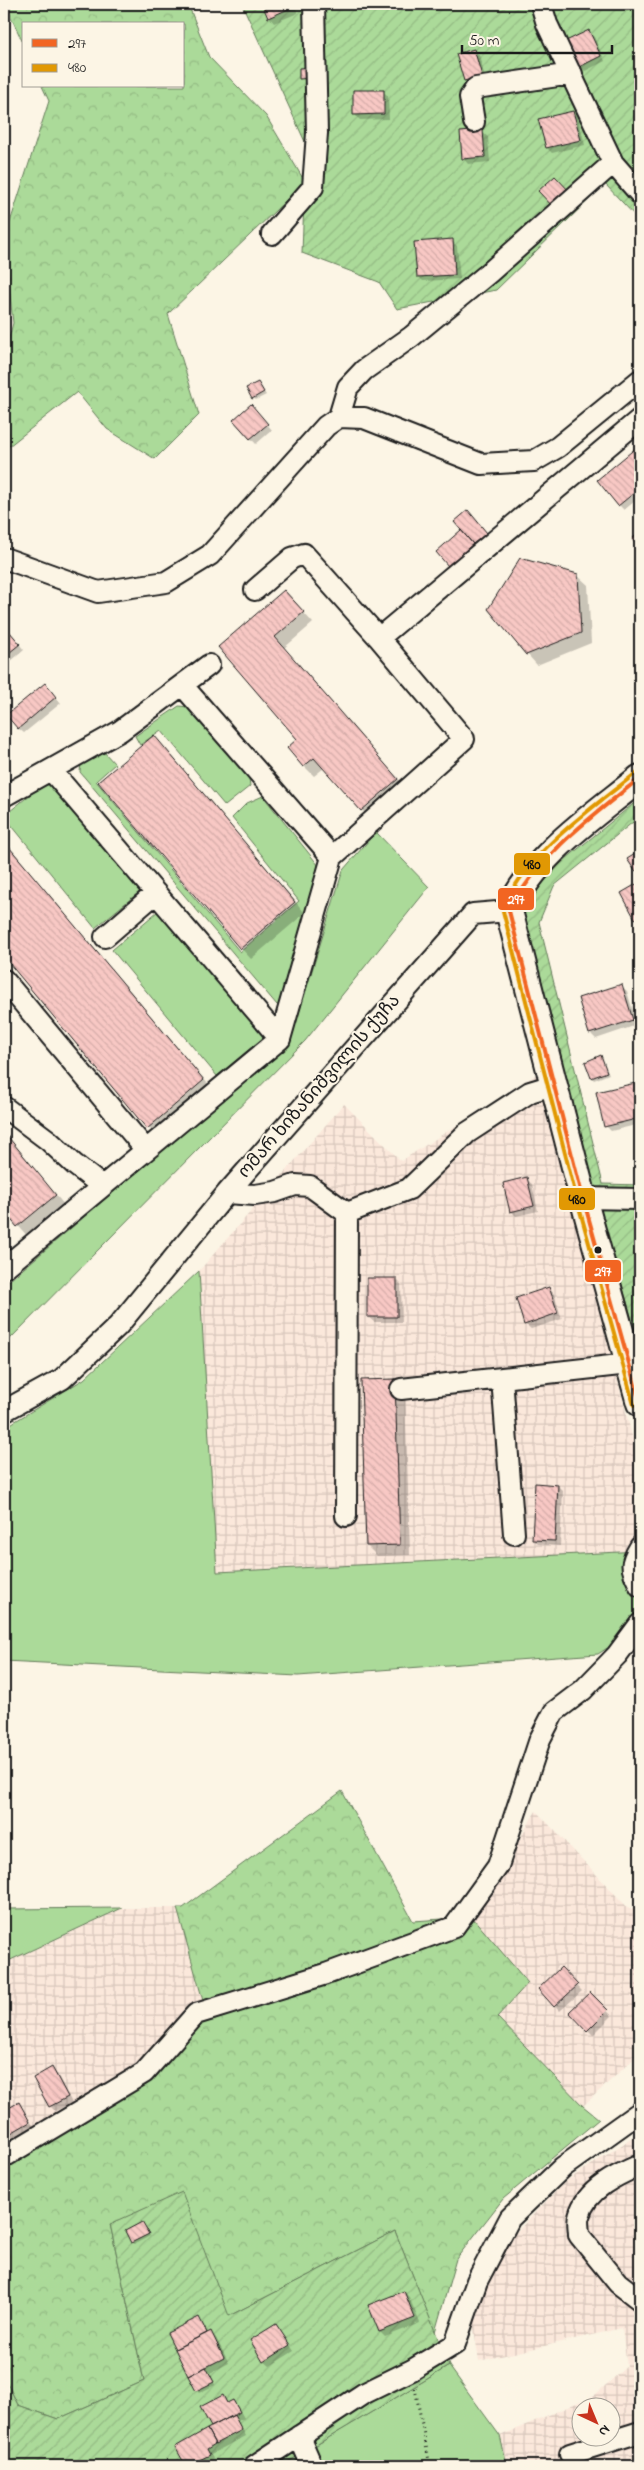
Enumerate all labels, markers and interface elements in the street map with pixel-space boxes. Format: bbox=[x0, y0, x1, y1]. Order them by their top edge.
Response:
legend bbox=[22, 22, 185, 88]
scale bar bbox=[462, 22, 612, 54]
text: 50 m bbox=[469, 30, 500, 52]
text: 297 bbox=[68, 33, 86, 55]
text: 480 bbox=[68, 57, 87, 79]
line badge: 480 bbox=[513, 852, 551, 876]
text: 480 bbox=[522, 855, 541, 876]
line badge: 297 bbox=[497, 887, 535, 911]
text: 297 bbox=[507, 890, 525, 911]
street label: ომარ ხიზანიშვილის ქუჩა bbox=[233, 989, 407, 1185]
line badge: 480 bbox=[558, 1187, 596, 1211]
text: 480 bbox=[567, 1190, 586, 1211]
unlabelled marker bbox=[593, 1245, 603, 1255]
line badge: 297 bbox=[584, 1259, 622, 1283]
text: 297 bbox=[594, 1262, 612, 1283]
north arrow bbox=[572, 2398, 622, 2448]
text: N bbox=[593, 2419, 615, 2441]

